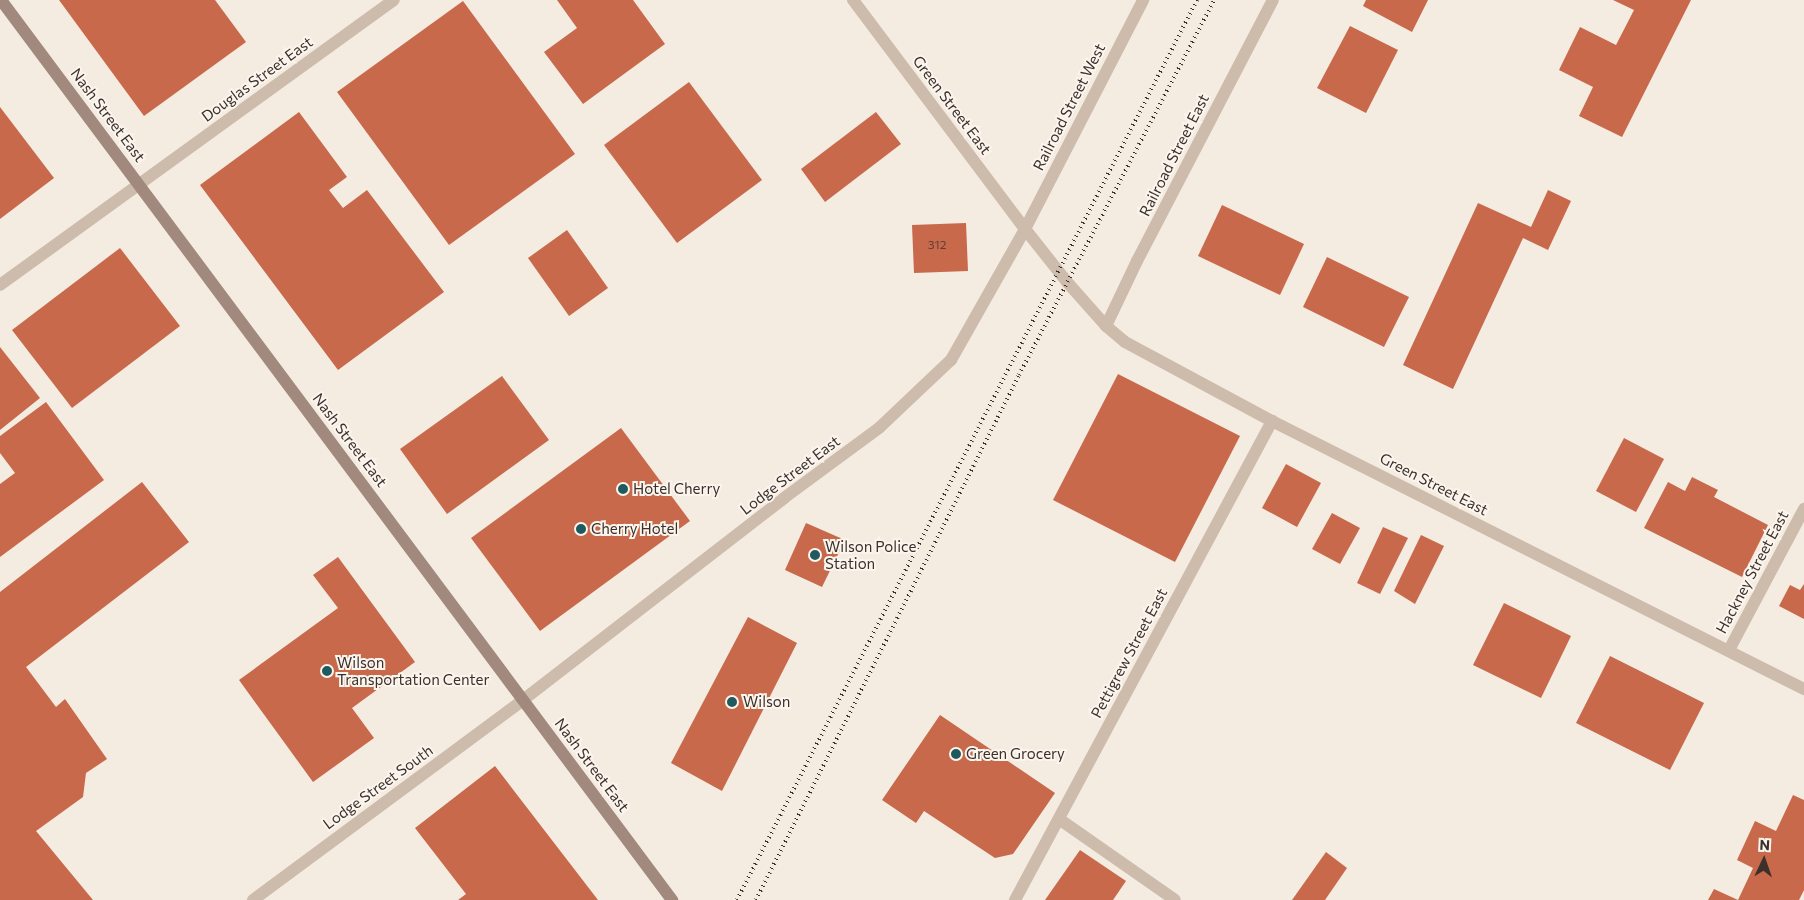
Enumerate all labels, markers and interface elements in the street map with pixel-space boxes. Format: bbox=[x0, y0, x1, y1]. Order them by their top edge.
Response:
street label: Douglas Street East bbox=[198, 33, 316, 125]
street label: Railroad Street West bbox=[1029, 41, 1109, 173]
street label: Green Street East bbox=[909, 52, 995, 158]
street label: Nash Street East bbox=[67, 65, 149, 165]
street label: Railroad Street East bbox=[1135, 91, 1213, 219]
house number: 312 bbox=[928, 238, 946, 252]
street label: Nash Street East bbox=[309, 390, 391, 490]
street label: Lodge Street East bbox=[737, 432, 843, 518]
street label: Green Street East bbox=[1377, 449, 1491, 519]
place label: Hotel Cherry bbox=[633, 480, 720, 498]
marker: Hotel Cherry bbox=[617, 483, 629, 495]
street label: Hackney Street East bbox=[1712, 507, 1792, 637]
place label: Cherry Hotel bbox=[591, 520, 678, 538]
marker: Cherry Hotel bbox=[575, 523, 587, 535]
place label: Wilson Police Station bbox=[825, 537, 916, 572]
marker: Wilson Police Station bbox=[809, 549, 821, 561]
street label: Pettigrew Street East bbox=[1087, 585, 1171, 721]
place label: Wilson Transportation Center bbox=[337, 653, 489, 688]
marker: Wilson Transportation Center bbox=[321, 665, 333, 677]
place label: Wilson bbox=[743, 693, 790, 711]
marker: Wilson bbox=[725, 695, 739, 709]
street label: Nash Street East bbox=[551, 715, 633, 815]
street label: Lodge Street South bbox=[320, 741, 436, 833]
place label: Green Grocery bbox=[966, 745, 1065, 763]
marker: Green Grocery bbox=[950, 748, 962, 760]
north arrow bbox=[1739, 835, 1789, 885]
text: N bbox=[1759, 836, 1770, 853]

